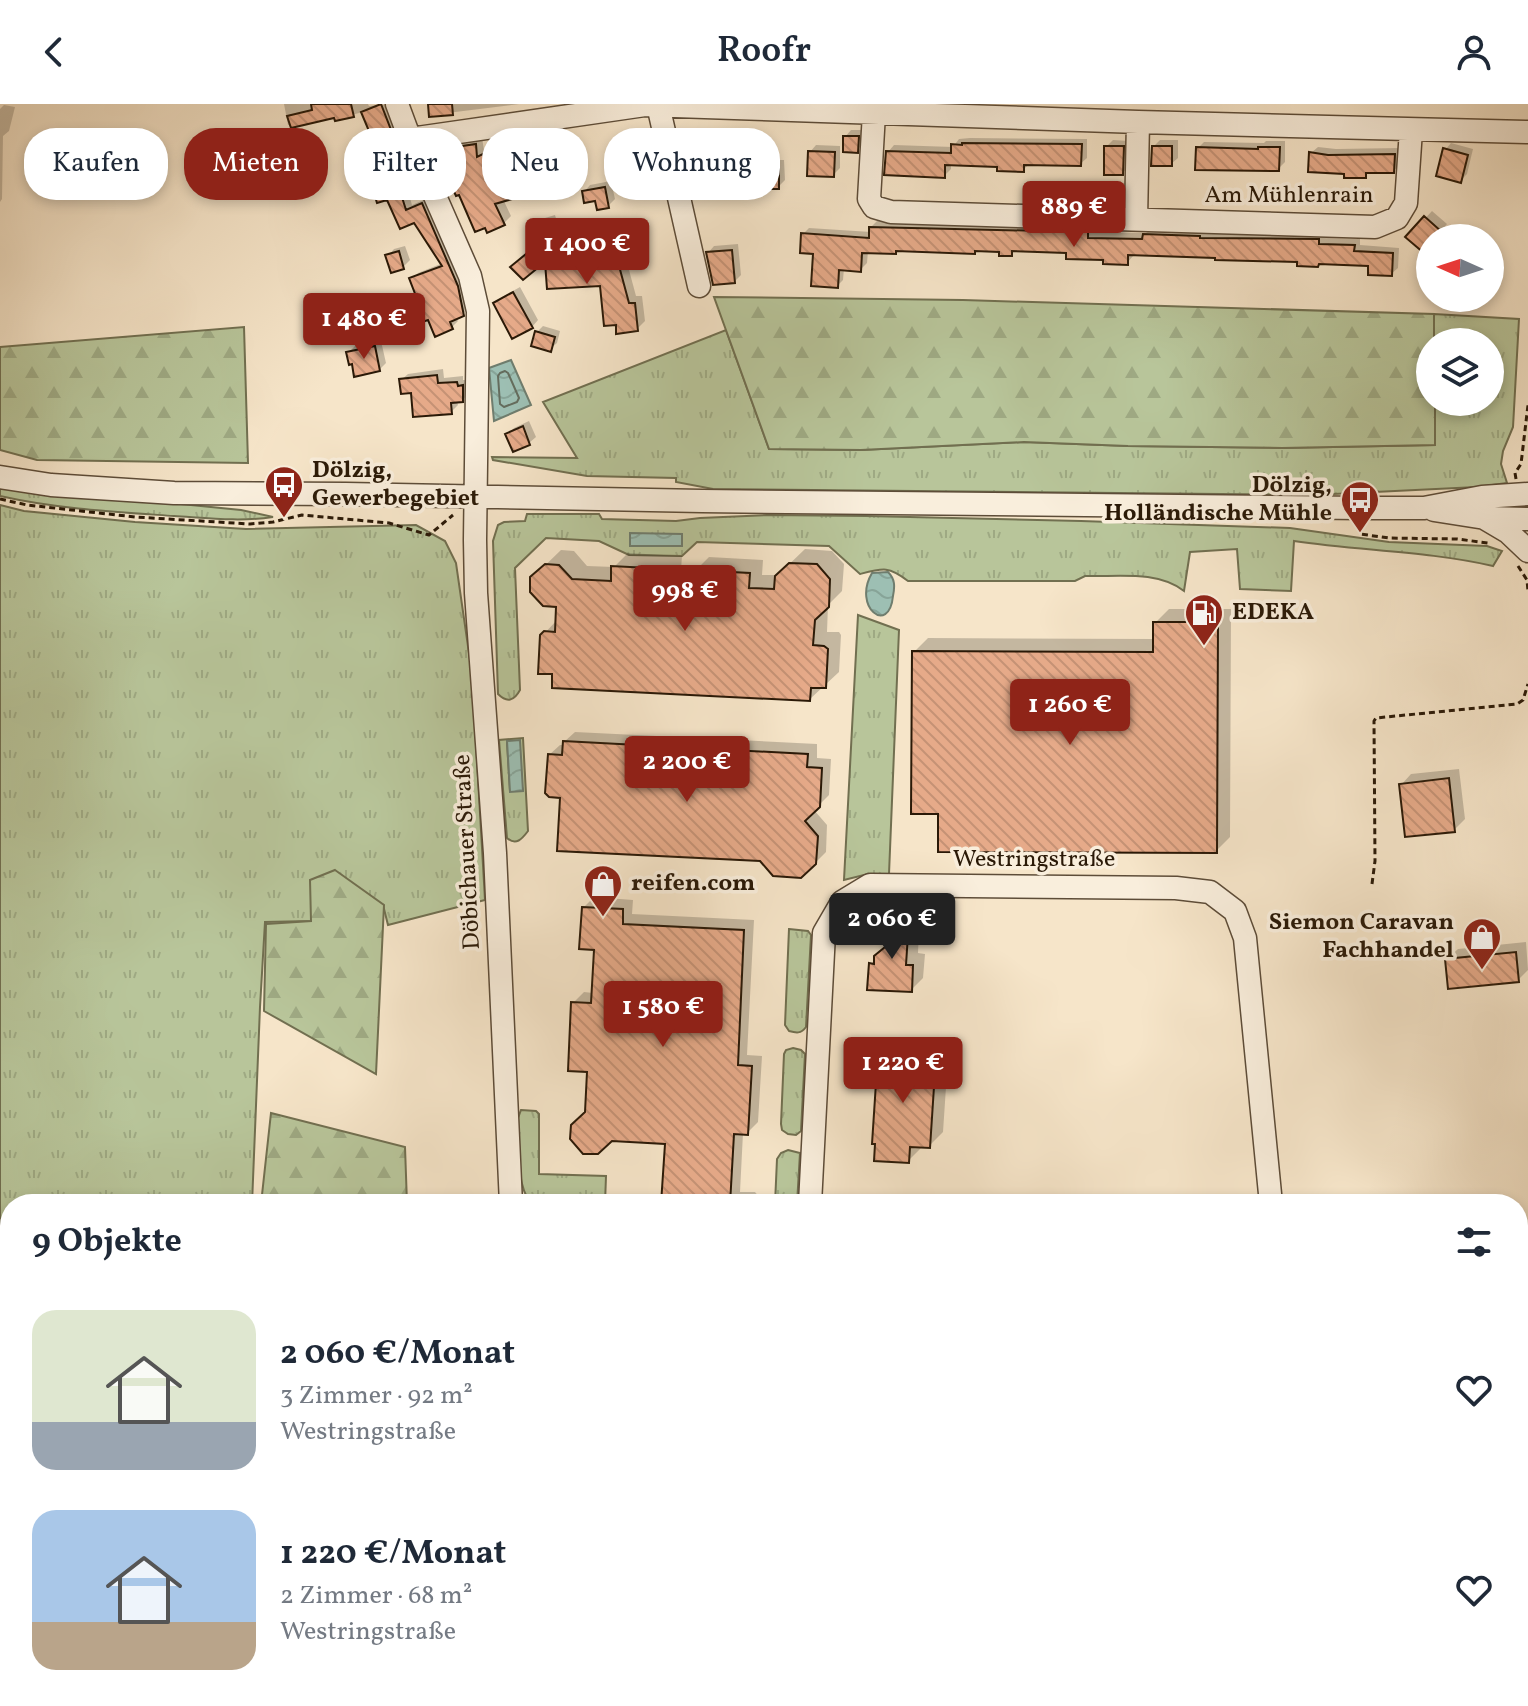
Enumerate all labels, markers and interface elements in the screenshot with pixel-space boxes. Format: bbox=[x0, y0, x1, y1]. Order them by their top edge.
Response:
text: Roofr bbox=[717, 27, 811, 77]
icon: back bbox=[32, 30, 76, 74]
icon: person bbox=[1452, 30, 1496, 74]
chip: Kaufen bbox=[24, 128, 168, 200]
chip: Mieten bbox=[184, 128, 328, 200]
chip: Filter bbox=[344, 128, 466, 200]
chip: Neu bbox=[482, 128, 588, 200]
chip: Wohnung bbox=[604, 128, 780, 200]
street label: Am Mühlenrain bbox=[1204, 179, 1374, 213]
pin: 889 € bbox=[1018, 181, 1130, 249]
text: 889 € bbox=[1040, 189, 1108, 225]
pin: 1 400 € bbox=[513, 218, 661, 286]
north arrow bbox=[1416, 224, 1504, 312]
map controls bbox=[1416, 224, 1504, 416]
text: 1 400 € bbox=[543, 226, 631, 262]
pin: 1 480 € bbox=[290, 293, 438, 361]
text: 1 480 € bbox=[321, 301, 407, 337]
button: layers bbox=[1416, 328, 1504, 416]
place label: Dölzig, Gewerbegebiet bbox=[312, 454, 479, 516]
bus stop icon: Dölzig, Gewerbegebiet bbox=[263, 464, 305, 519]
place label: Dölzig, Holländische Mühle bbox=[1104, 469, 1332, 531]
bus stop icon: Dölzig, Holländische Mühle bbox=[1339, 479, 1381, 534]
pin: 998 € bbox=[629, 565, 741, 633]
text: 998 € bbox=[651, 573, 719, 609]
fuel station icon: EDEKA bbox=[1183, 592, 1225, 647]
place label: EDEKA bbox=[1232, 596, 1314, 630]
pin: 1 260 € bbox=[996, 679, 1144, 747]
text: 1 260 € bbox=[1028, 687, 1112, 723]
pin: 2 200 € bbox=[613, 736, 761, 804]
text: 2 200 € bbox=[643, 744, 731, 780]
street label: Döbichauer Straße bbox=[446, 753, 490, 951]
street label: Westringstraße bbox=[953, 843, 1115, 877]
shop icon: reifen.com bbox=[582, 863, 624, 918]
place label: reifen.com bbox=[631, 867, 755, 901]
pin: 2 060 € bbox=[818, 893, 966, 961]
text: 2 060 € bbox=[847, 901, 937, 937]
place label: Siemon Caravan Fachhandel bbox=[1269, 906, 1454, 968]
shop icon: Siemon Caravan Fachhandel bbox=[1461, 916, 1503, 971]
pin: 1 580 € bbox=[589, 981, 737, 1049]
text: 1 580 € bbox=[622, 989, 704, 1025]
pin: 1 220 € bbox=[829, 1037, 977, 1105]
text: 1 220 € bbox=[862, 1045, 944, 1081]
text: 9 Objekte bbox=[32, 1219, 182, 1266]
icon: filters bbox=[1452, 1220, 1496, 1264]
text: 2 060 €/Monat bbox=[280, 1331, 515, 1378]
icon: home bbox=[96, 1342, 192, 1438]
icon: heart bbox=[1452, 1368, 1496, 1412]
text: 3 Zimmer · 92 m² bbox=[280, 1378, 473, 1414]
text: Westringstraße bbox=[280, 1414, 456, 1450]
text: 1 220 €/Monat bbox=[280, 1531, 506, 1578]
icon: home bbox=[96, 1542, 192, 1638]
icon: heart bbox=[1452, 1568, 1496, 1612]
text: 2 Zimmer · 68 m² bbox=[280, 1578, 472, 1614]
text: Westringstraße bbox=[280, 1614, 456, 1650]

